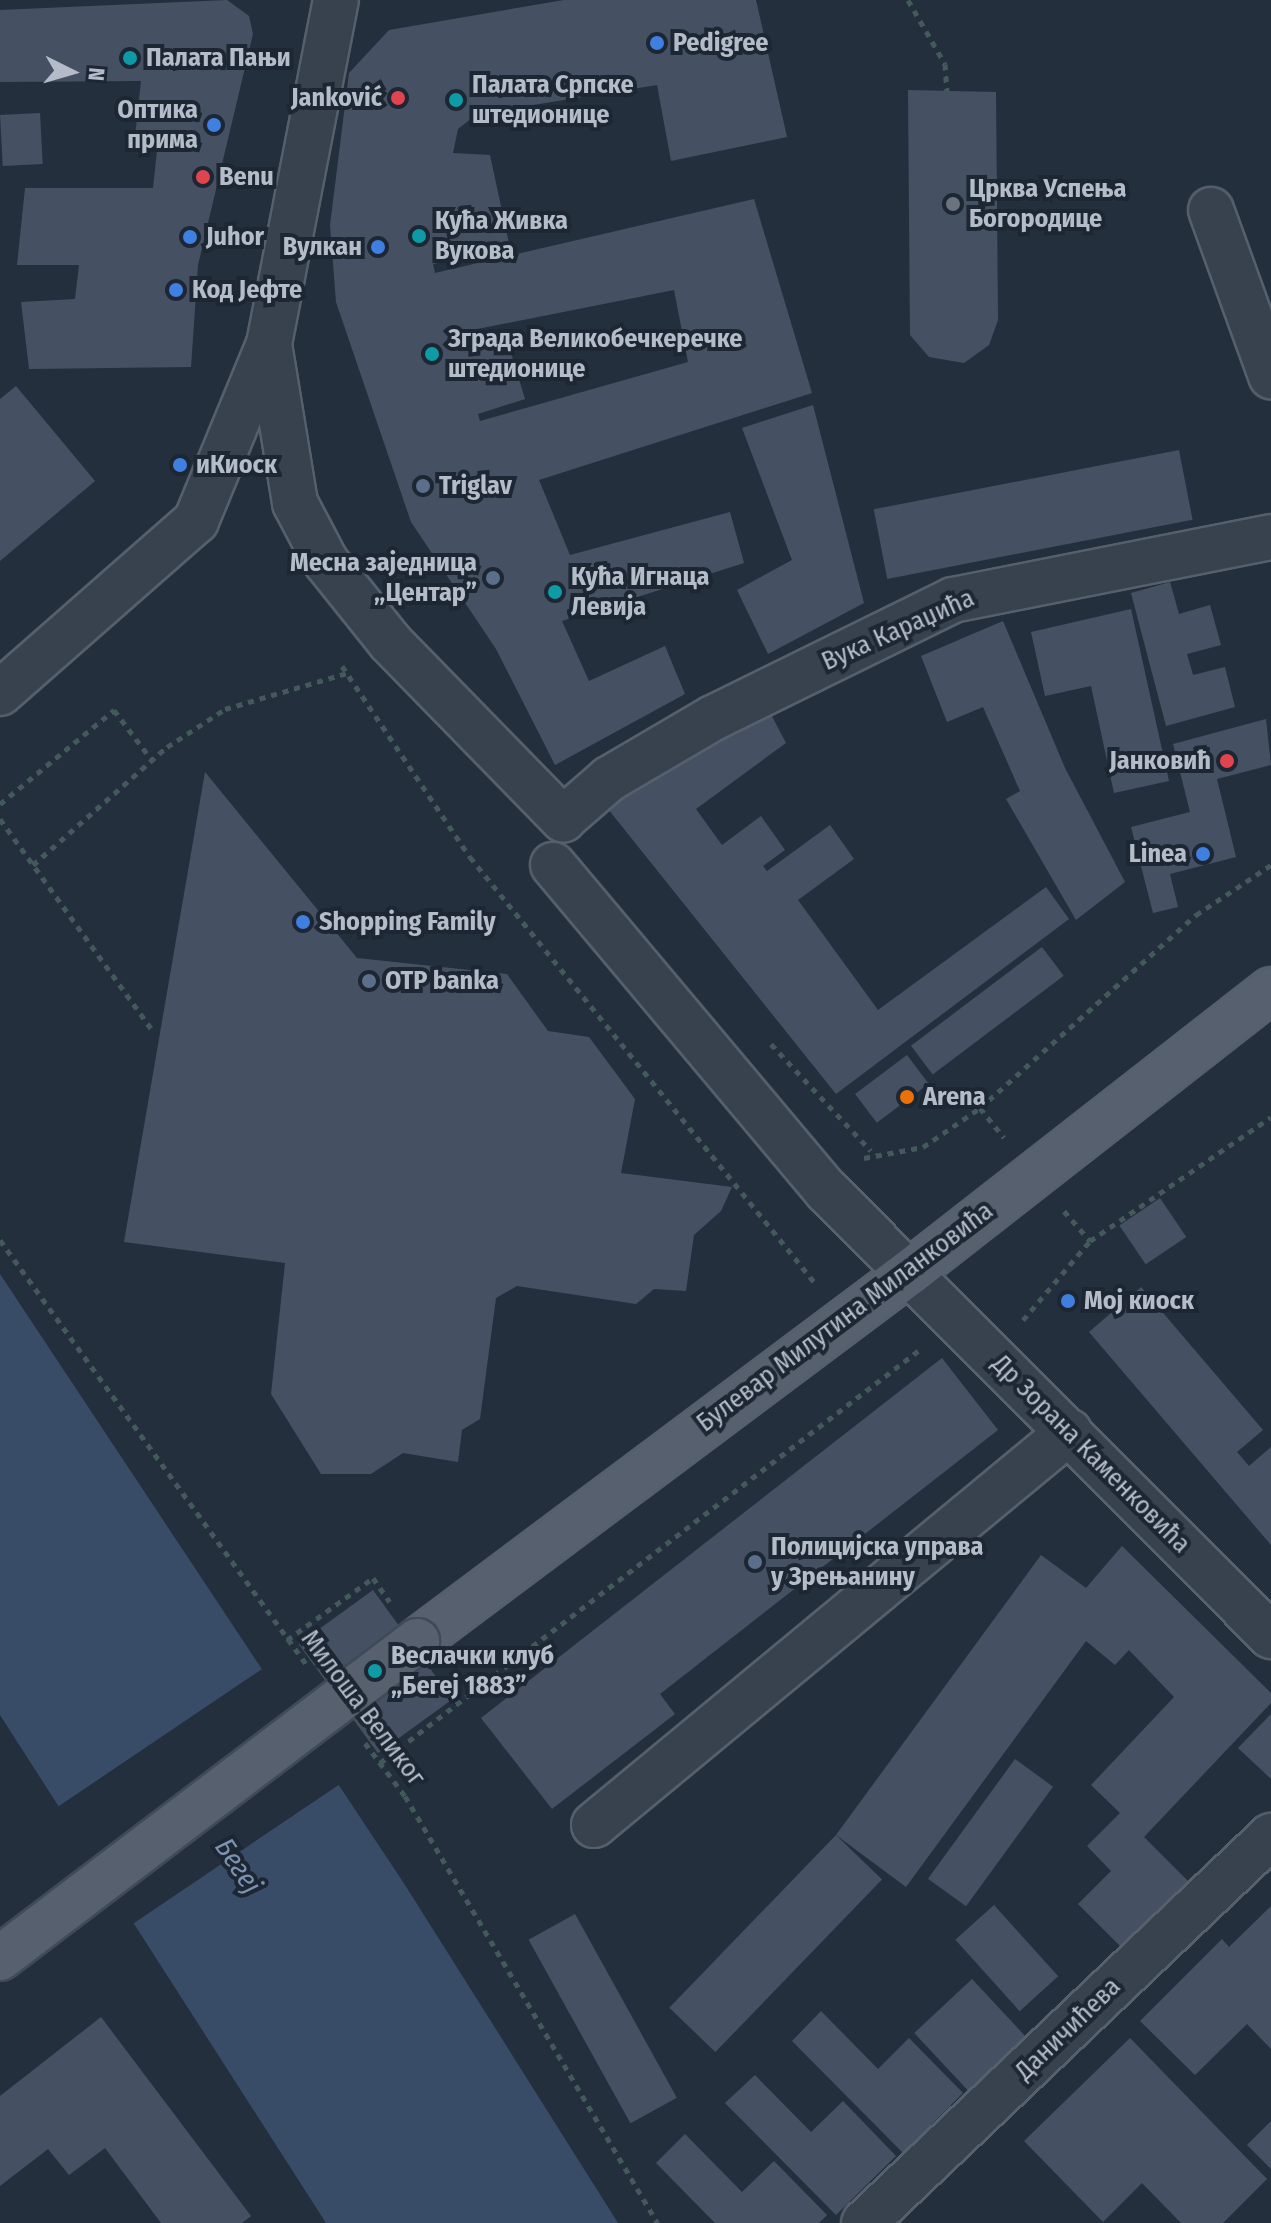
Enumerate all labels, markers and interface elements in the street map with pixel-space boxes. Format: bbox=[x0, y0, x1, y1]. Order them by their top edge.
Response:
place label: Pedigree bbox=[673, 27, 769, 59]
north arrow bbox=[32, 32, 112, 112]
marker: Pedigree bbox=[648, 34, 666, 52]
place label: Палата Пањи bbox=[146, 42, 291, 74]
marker: Палата Пањи bbox=[121, 49, 139, 67]
text: N bbox=[82, 66, 110, 82]
place label: Палата Српске штедионице bbox=[472, 69, 634, 130]
place label: Janković bbox=[291, 82, 382, 114]
marker: Janković bbox=[389, 89, 407, 107]
marker: Палата Српске штедионице bbox=[447, 91, 465, 109]
place label: Оптика прима bbox=[117, 94, 198, 156]
marker: Оптика прима bbox=[205, 116, 223, 134]
place label: Benu bbox=[219, 161, 274, 193]
marker: Benu bbox=[194, 168, 212, 186]
place label: Црква Успења Богородице bbox=[969, 173, 1126, 234]
marker: Црква Успења Богородице bbox=[944, 195, 962, 213]
place label: Кућа Живка Вукова bbox=[435, 205, 568, 266]
place label: Juhor bbox=[206, 221, 264, 253]
marker: Кућа Живка Вукова bbox=[410, 227, 428, 245]
marker: Juhor bbox=[181, 228, 199, 246]
place label: Вулкан bbox=[283, 231, 362, 263]
marker: Вулкан bbox=[369, 238, 387, 256]
place label: Код Јефте bbox=[192, 274, 302, 306]
marker: Код Јефте bbox=[167, 281, 185, 299]
place label: Зграда Великобечкеречке штедионице bbox=[448, 323, 743, 384]
marker: Зграда Великобечкеречке штедионице bbox=[423, 345, 441, 363]
place label: иКиоск bbox=[196, 449, 277, 481]
marker: иКиоск bbox=[171, 456, 189, 474]
place label: Triglav bbox=[439, 470, 512, 502]
marker: Triglav bbox=[414, 477, 432, 495]
place label: Месна заједница „Центар” bbox=[290, 547, 477, 608]
place label: Кућа Игнаца Левија bbox=[571, 561, 709, 622]
marker: Месна заједница „Центар” bbox=[484, 569, 502, 587]
marker: Кућа Игнаца Левија bbox=[546, 583, 564, 601]
street label: Вука Караџића bbox=[817, 583, 979, 677]
place label: Јанковић bbox=[1109, 745, 1211, 777]
marker: Јанковић bbox=[1218, 752, 1236, 770]
place label: Linea bbox=[1129, 838, 1187, 870]
marker: Linea bbox=[1194, 845, 1212, 863]
place label: Shopping Family bbox=[319, 906, 496, 938]
marker: Shopping Family bbox=[294, 913, 312, 931]
place label: OTP banka bbox=[385, 965, 499, 997]
marker: OTP banka bbox=[360, 972, 378, 990]
place label: Arena bbox=[923, 1081, 986, 1113]
marker: Arena bbox=[898, 1088, 916, 1106]
street label: Булевар Милутина Миланковића bbox=[691, 1195, 999, 1439]
place label: Мој киоск bbox=[1084, 1285, 1194, 1317]
marker: Мој киоск bbox=[1059, 1292, 1077, 1310]
street label: Др Зорана Каменковића bbox=[985, 1348, 1197, 1560]
place label: Полицијска управа у Зрењанину bbox=[771, 1531, 983, 1592]
marker: Полицијска управа у Зрењанину bbox=[746, 1553, 764, 1571]
street label: Милоша Великог bbox=[294, 1624, 432, 1792]
place label: Веслачки клуб „Бегеј 1883” bbox=[391, 1640, 554, 1702]
marker: Веслачки клуб „Бегеј 1883” bbox=[366, 1662, 384, 1680]
water label: Бегеј bbox=[207, 1832, 269, 1900]
street label: Даничићева bbox=[1009, 1971, 1127, 2087]

